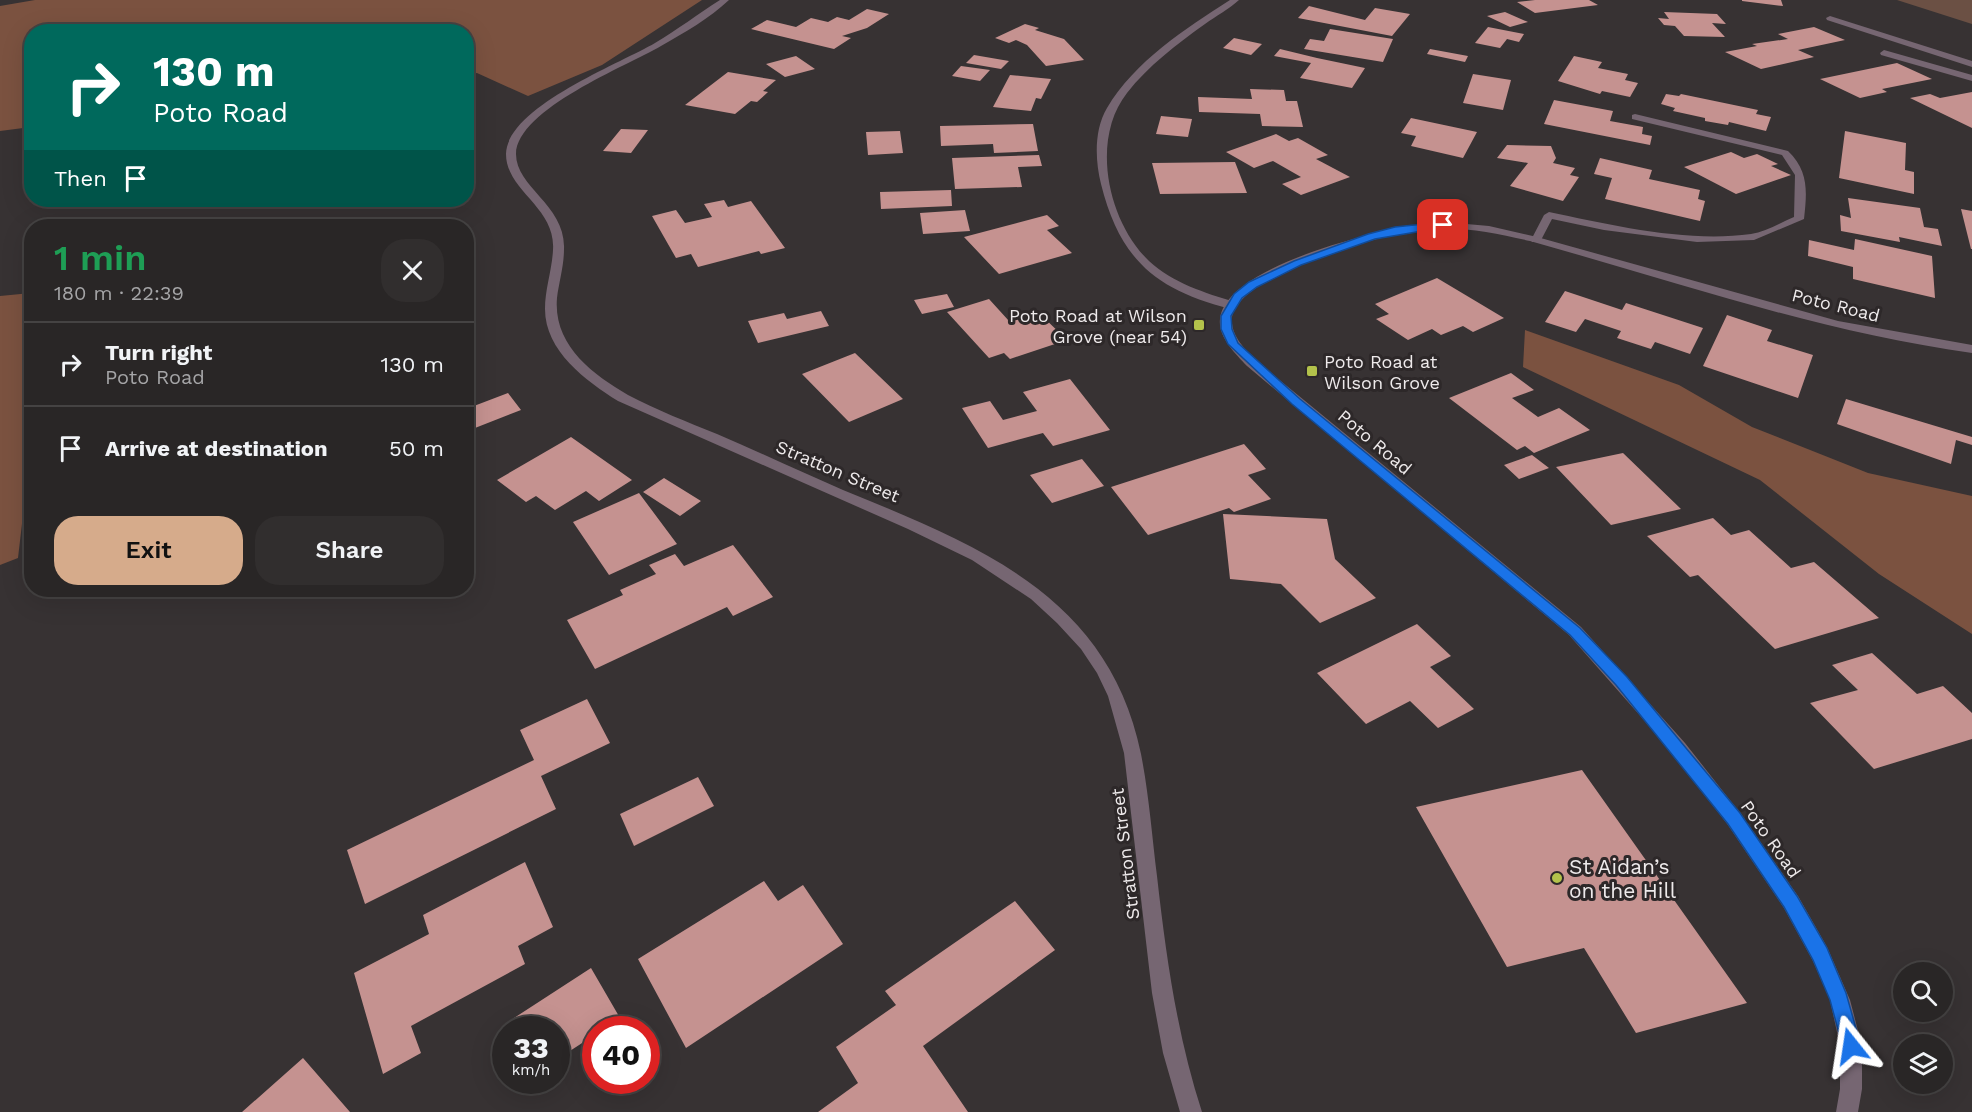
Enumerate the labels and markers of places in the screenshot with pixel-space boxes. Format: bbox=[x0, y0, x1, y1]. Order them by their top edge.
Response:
pin bbox=[1417, 199, 1468, 250]
place label: Poto Road at Wilson Grove (near 54) bbox=[1009, 305, 1187, 347]
marker: Poto Road at Wilson Grove (near 54) bbox=[1192, 318, 1206, 332]
place label: Poto Road at Wilson Grove bbox=[1324, 351, 1440, 393]
marker: Poto Road at Wilson Grove bbox=[1305, 364, 1319, 378]
place label: St Aidan’s on the Hill bbox=[1569, 854, 1677, 903]
marker: St Aidan’s on the Hill bbox=[1550, 871, 1564, 885]

